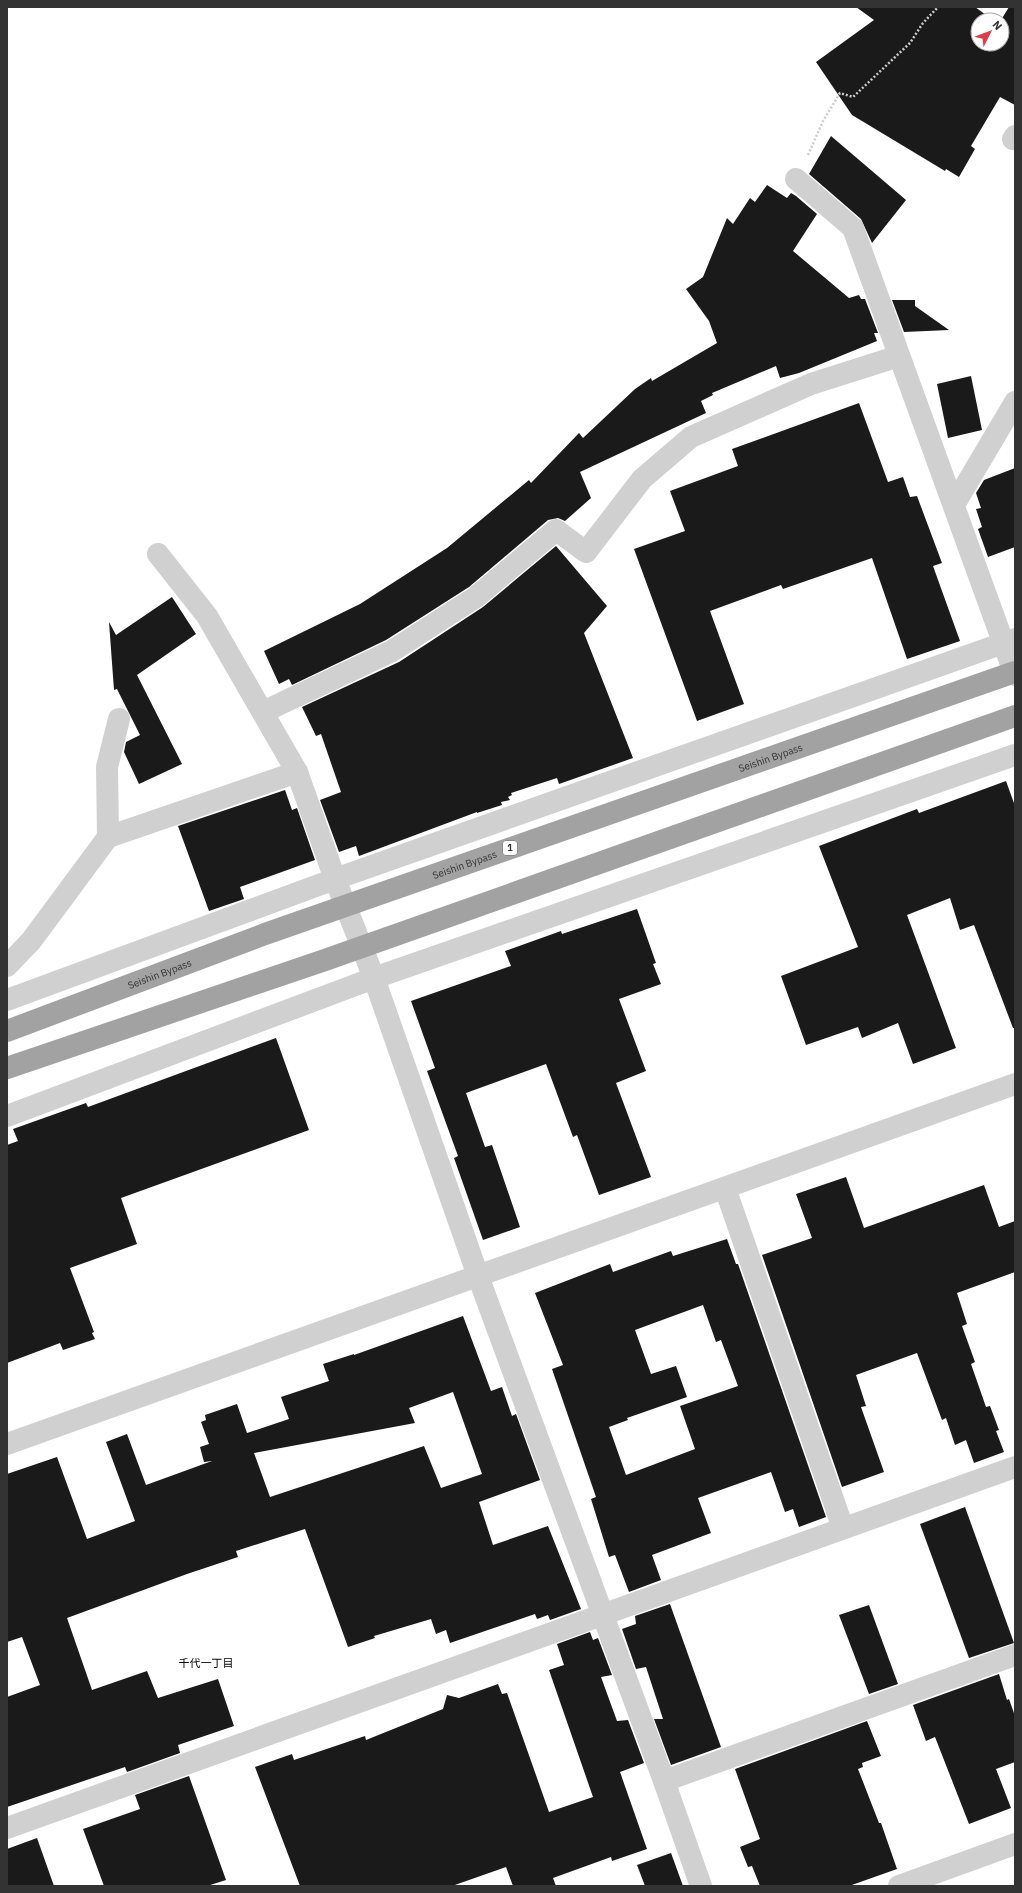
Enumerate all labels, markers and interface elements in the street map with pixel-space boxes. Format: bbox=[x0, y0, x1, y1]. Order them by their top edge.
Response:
north arrow bbox=[970, 12, 1010, 52]
text: N bbox=[990, 18, 1005, 33]
street label: Seishin Bypass bbox=[737, 741, 805, 775]
road number: 1 bbox=[503, 841, 517, 855]
street label: Seishin Bypass bbox=[431, 848, 499, 882]
street label: Seishin Bypass bbox=[126, 956, 194, 992]
district label: 千代一丁目 bbox=[179, 1656, 234, 1670]

